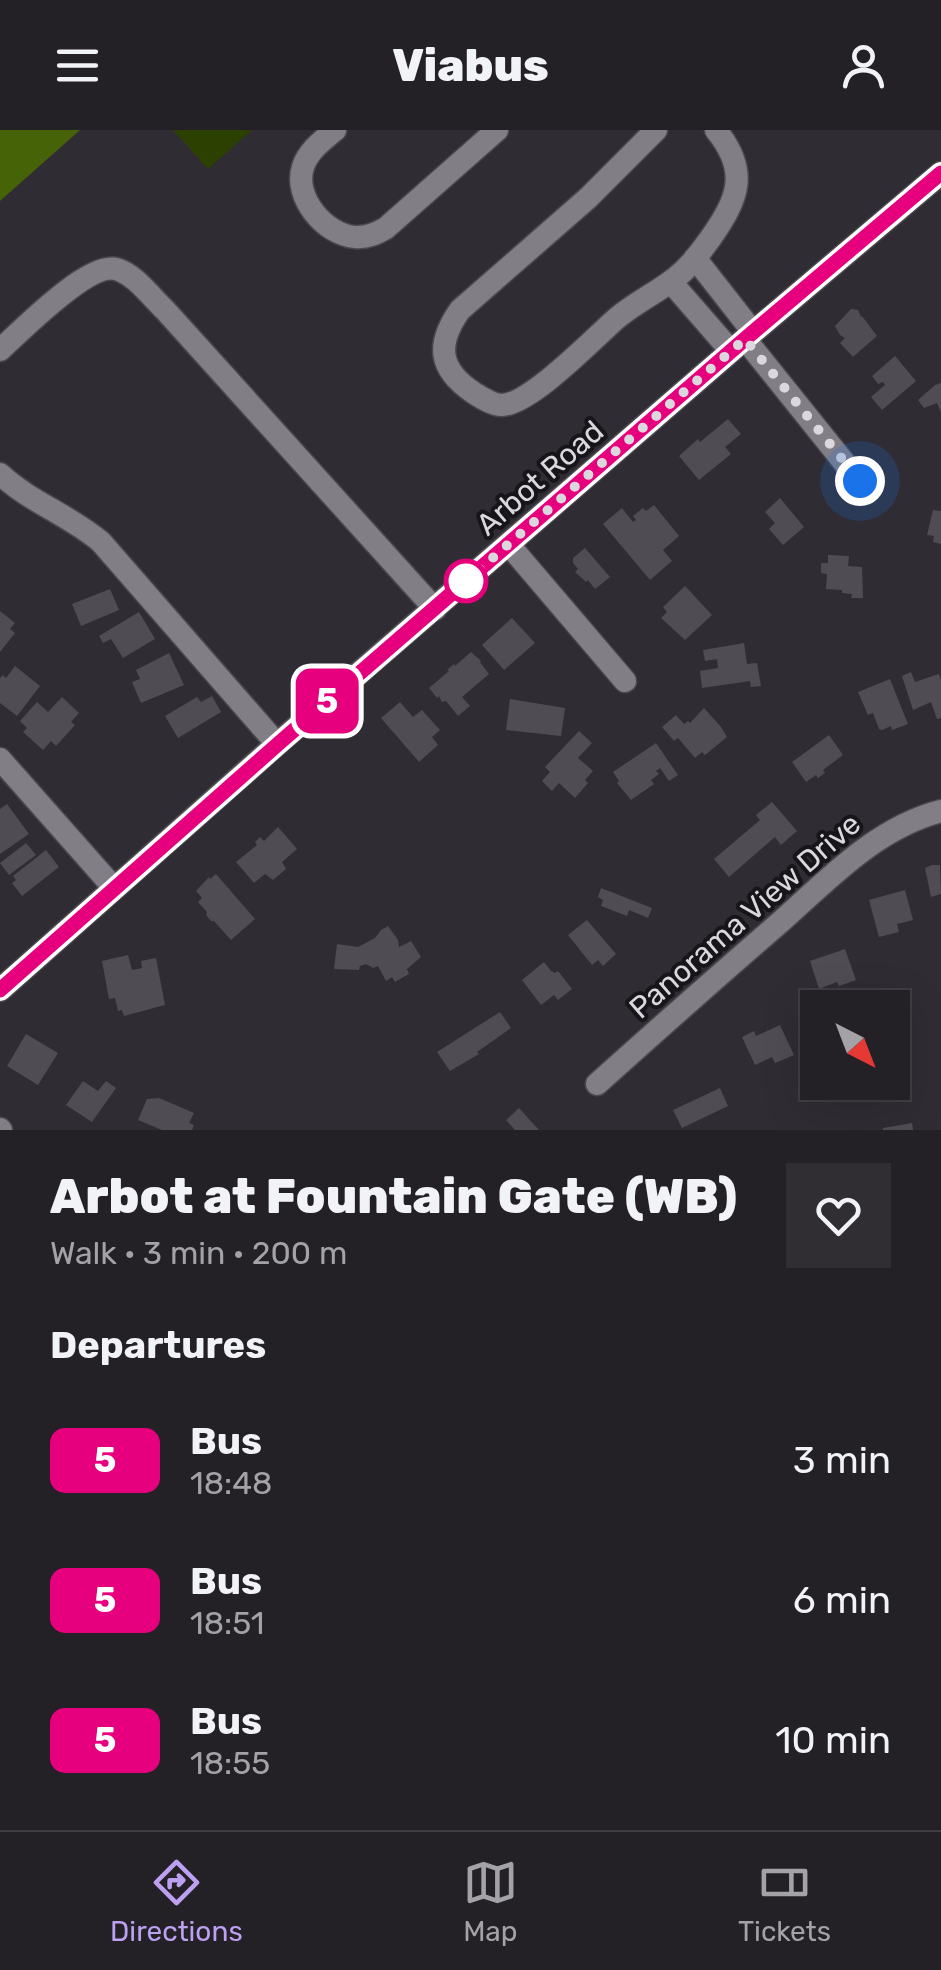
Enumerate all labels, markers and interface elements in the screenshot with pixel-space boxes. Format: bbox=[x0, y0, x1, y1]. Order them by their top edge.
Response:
icon: menu bbox=[50, 38, 105, 93]
icon: person bbox=[836, 38, 891, 93]
text: Viabus bbox=[392, 39, 549, 92]
street label: Arbot Road bbox=[469, 413, 611, 543]
your location bbox=[835, 456, 885, 506]
unlabelled marker bbox=[445, 560, 487, 602]
line badge: 5 bbox=[294, 668, 360, 734]
text: 5 bbox=[316, 680, 338, 722]
street label: Panorama View Drive bbox=[622, 806, 868, 1026]
north arrow bbox=[800, 990, 910, 1100]
map controls bbox=[800, 990, 910, 1100]
button: heart bbox=[786, 1163, 891, 1268]
text: Arbot at Fountain Gate (WB) bbox=[50, 1168, 737, 1225]
text: Walk · 3 min · 200 m bbox=[50, 1234, 347, 1272]
text: Departures bbox=[50, 1322, 266, 1368]
text: Bus bbox=[190, 1418, 262, 1464]
text: 3 min bbox=[793, 1437, 891, 1483]
text: 5 bbox=[94, 1439, 116, 1481]
text: 18:48 bbox=[190, 1464, 272, 1502]
text: Bus bbox=[190, 1558, 262, 1604]
text: 6 min bbox=[793, 1577, 891, 1623]
text: 5 bbox=[94, 1579, 116, 1621]
text: 18:51 bbox=[190, 1604, 264, 1642]
text: Bus bbox=[190, 1698, 262, 1744]
text: 10 min bbox=[775, 1717, 891, 1763]
text: 5 bbox=[94, 1719, 116, 1761]
text: 18:55 bbox=[190, 1744, 270, 1782]
tab: Directions bbox=[110, 1855, 243, 1948]
tab: Map bbox=[463, 1855, 518, 1948]
tab: Tickets bbox=[738, 1855, 831, 1948]

